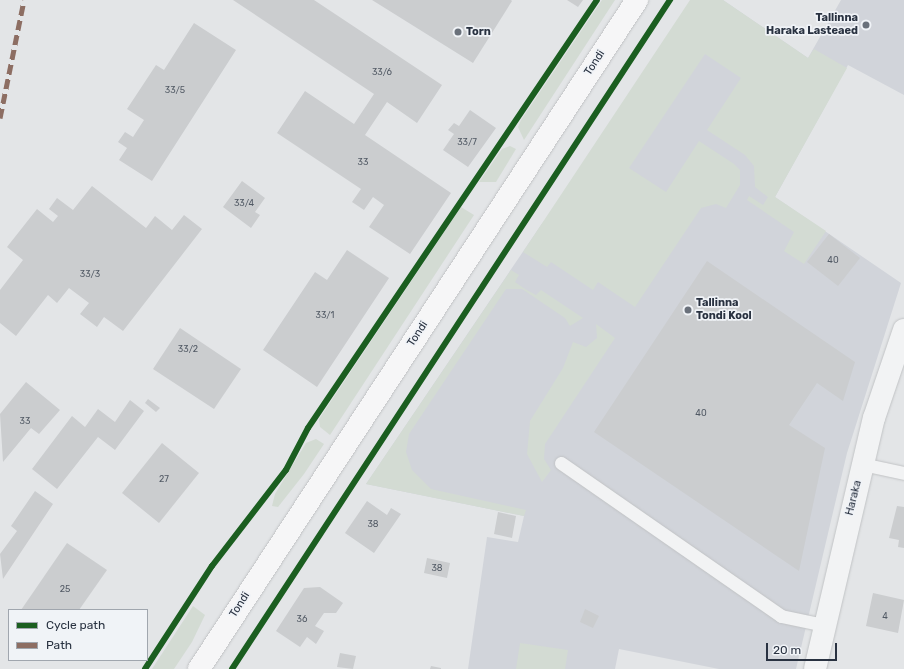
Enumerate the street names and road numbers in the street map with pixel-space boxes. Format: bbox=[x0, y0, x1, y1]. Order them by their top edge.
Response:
street label: Tondi bbox=[582, 48, 608, 78]
street label: Tondi bbox=[405, 319, 431, 349]
street label: Haraka bbox=[843, 479, 865, 517]
street label: Tondi bbox=[227, 590, 253, 620]

